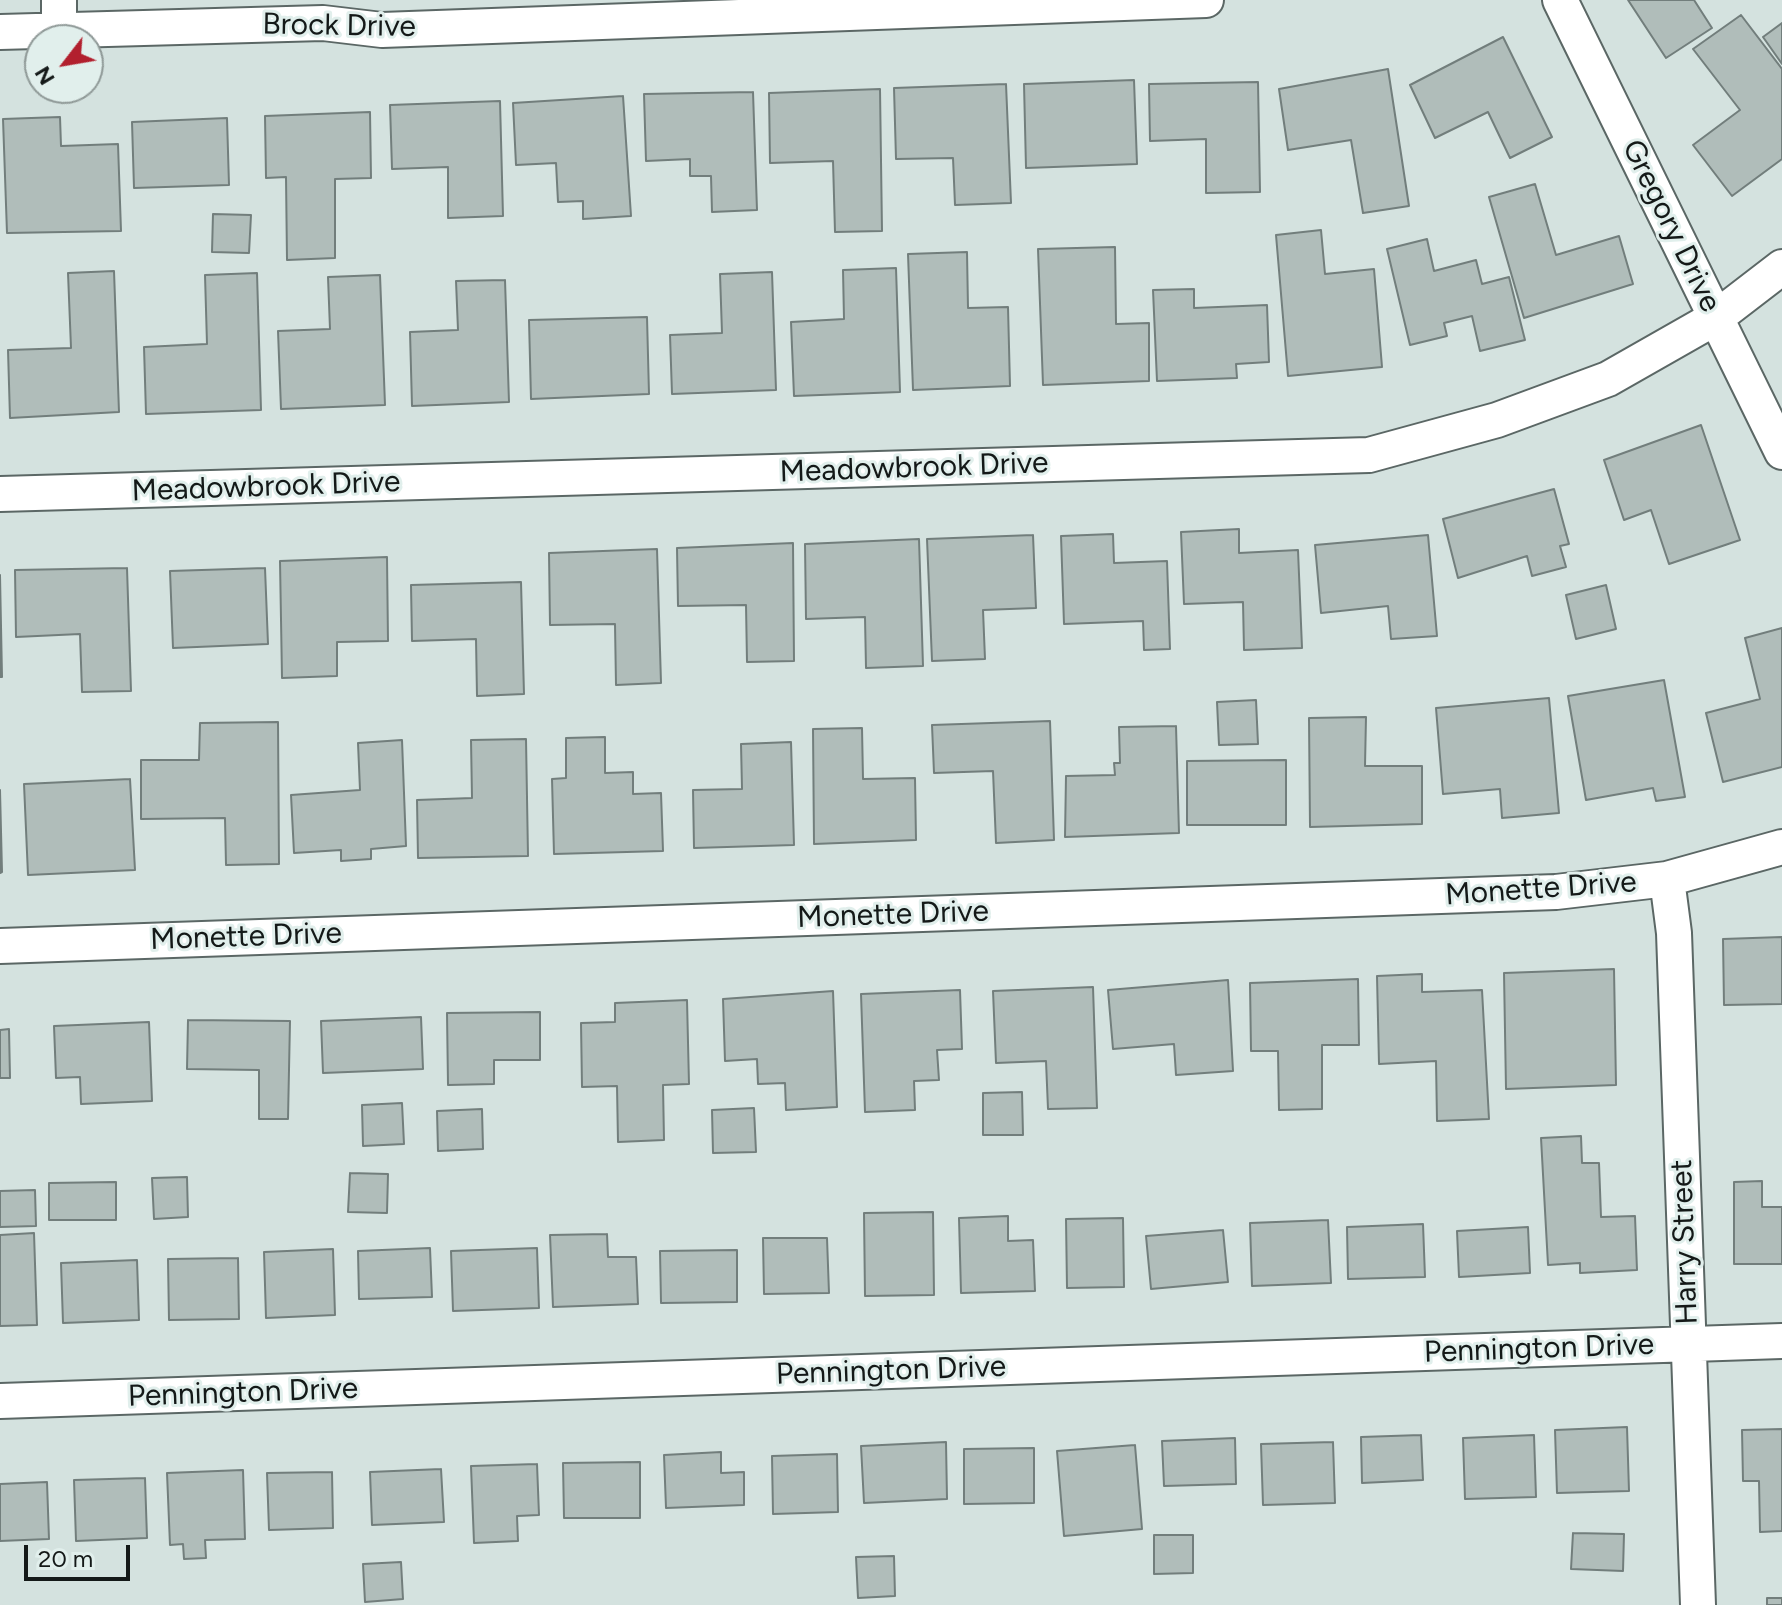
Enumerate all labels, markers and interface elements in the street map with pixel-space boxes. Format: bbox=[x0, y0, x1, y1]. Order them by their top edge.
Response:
street label: Brock Drive bbox=[262, 7, 416, 45]
north arrow bbox=[24, 24, 104, 104]
text: N bbox=[29, 61, 61, 90]
street label: Gregory Drive bbox=[1614, 134, 1728, 318]
street label: Meadowbrook Drive bbox=[779, 445, 1049, 491]
street label: Meadowbrook Drive bbox=[131, 464, 401, 510]
street label: Monette Drive bbox=[1444, 864, 1638, 914]
street label: Monette Drive bbox=[797, 894, 989, 936]
street label: Monette Drive bbox=[150, 916, 342, 958]
street label: Harry Street bbox=[1664, 1159, 1706, 1325]
street label: Pennington Drive bbox=[1423, 1327, 1655, 1371]
street label: Pennington Drive bbox=[775, 1349, 1007, 1393]
street label: Pennington Drive bbox=[127, 1371, 359, 1415]
scale bar bbox=[28, 1529, 134, 1579]
text: 20 m bbox=[38, 1544, 93, 1573]

